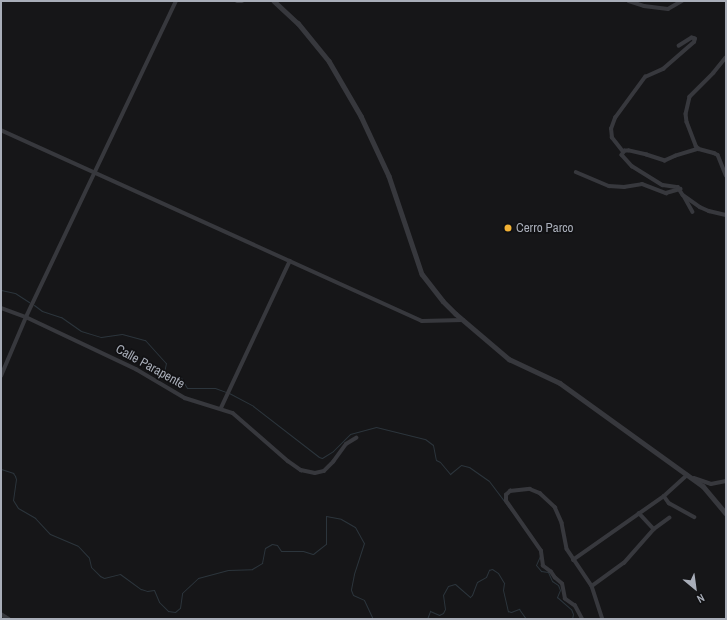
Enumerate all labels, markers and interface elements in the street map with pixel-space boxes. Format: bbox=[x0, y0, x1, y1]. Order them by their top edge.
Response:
place label: Cerro Parco bbox=[516, 220, 573, 236]
marker: Cerro Parco bbox=[503, 223, 513, 233]
street label: Calle Parapente bbox=[113, 342, 187, 392]
north arrow bbox=[675, 568, 715, 608]
text: N bbox=[695, 591, 707, 606]

